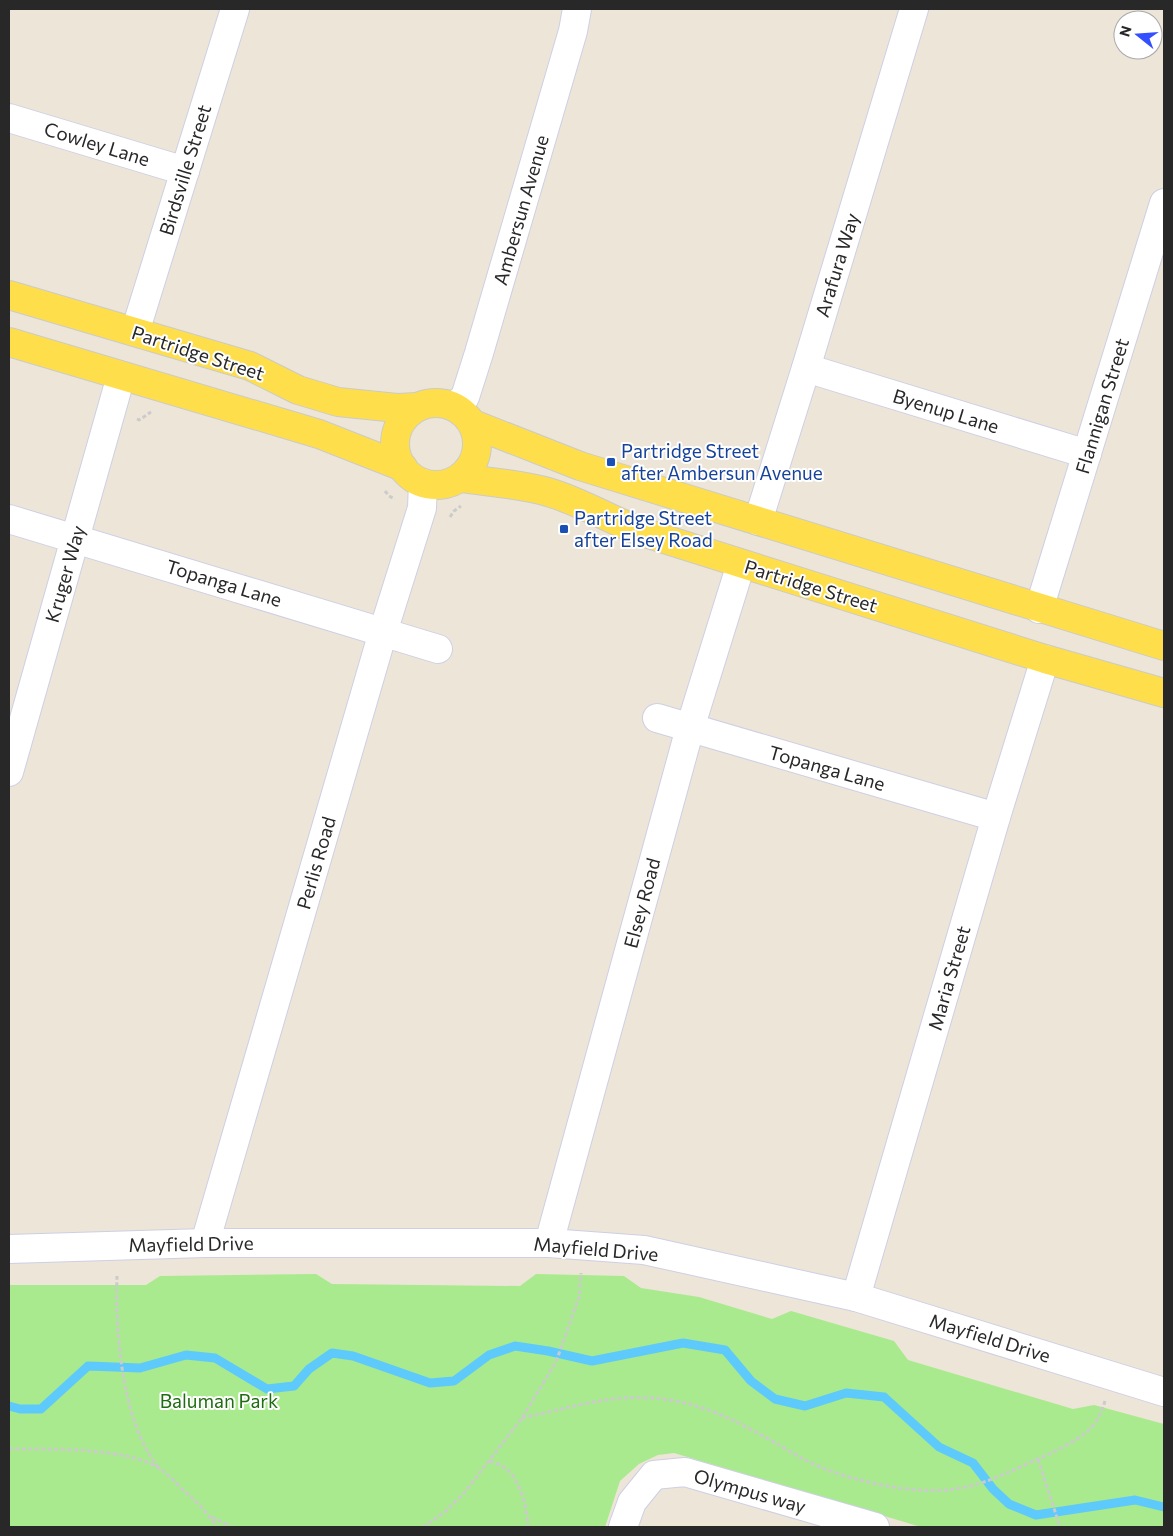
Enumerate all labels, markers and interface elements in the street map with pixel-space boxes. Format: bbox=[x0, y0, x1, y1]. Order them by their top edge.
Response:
north arrow bbox=[1113, 10, 1163, 60]
text: N bbox=[1115, 24, 1135, 39]
street label: Birdsville Street bbox=[154, 102, 215, 238]
street label: Cowley Lane bbox=[42, 117, 153, 170]
street label: Ambersun Avenue bbox=[488, 132, 553, 288]
street label: Arafura Way bbox=[810, 210, 863, 320]
street label: Partridge Street bbox=[129, 320, 268, 385]
street label: Flannigan Street bbox=[1070, 335, 1133, 476]
street label: Byenup Lane bbox=[890, 383, 1002, 438]
place label: Partridge Street after Ambersun Avenue bbox=[621, 439, 823, 484]
marker: Partridge Street after Ambersun Avenue bbox=[605, 456, 617, 468]
place label: Partridge Street after Elsey Road bbox=[574, 506, 713, 551]
street label: Kruger Way bbox=[40, 522, 89, 625]
marker: Partridge Street after Elsey Road bbox=[558, 523, 570, 535]
street label: Topanga Lane bbox=[164, 554, 285, 611]
street label: Partridge Street bbox=[742, 554, 881, 617]
street label: Topanga Lane bbox=[766, 740, 888, 795]
street label: Perlis Road bbox=[291, 814, 340, 912]
street label: Elsey Road bbox=[618, 855, 665, 950]
street label: Maria Street bbox=[923, 923, 974, 1033]
street label: Mayfield Drive bbox=[128, 1231, 254, 1256]
street label: Mayfield Drive bbox=[533, 1232, 659, 1265]
street label: Mayfield Drive bbox=[927, 1308, 1053, 1367]
park label: Baluman Park bbox=[160, 1389, 278, 1412]
street label: Olympus way bbox=[691, 1464, 809, 1518]

